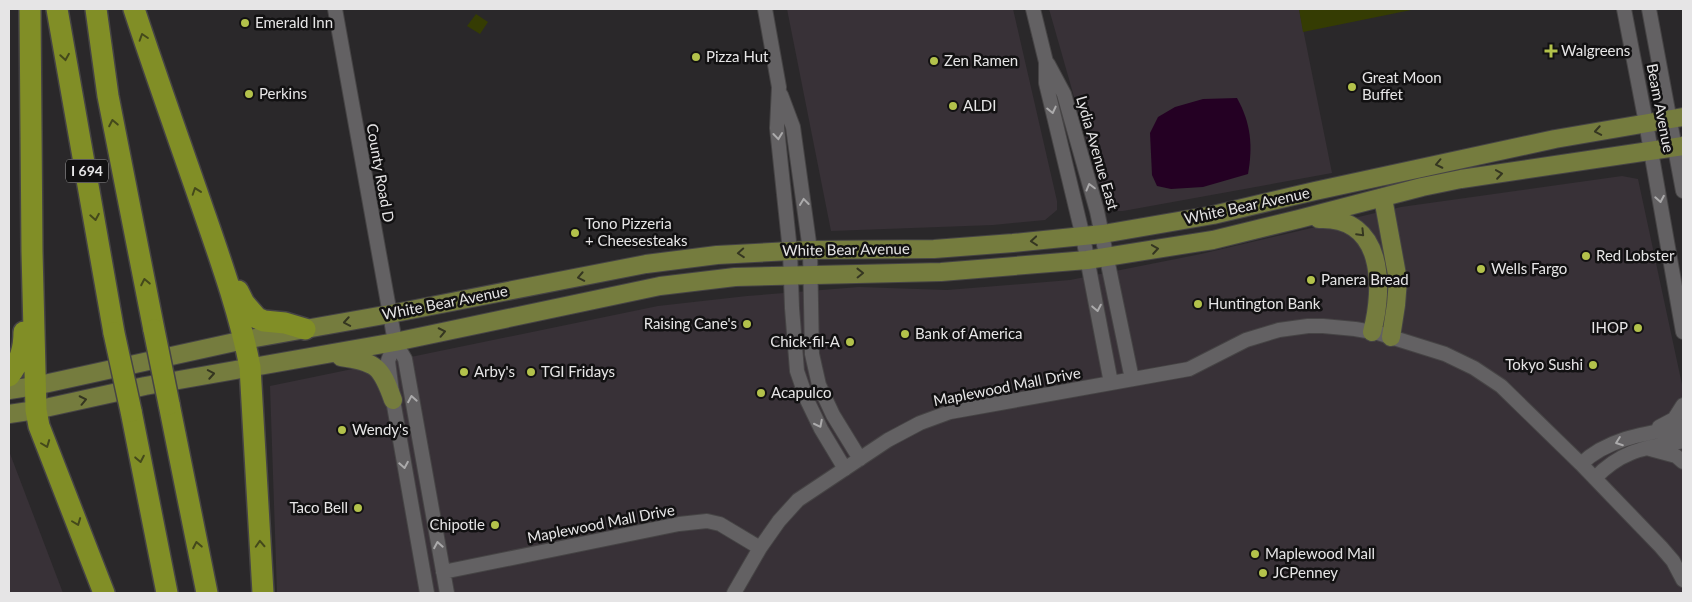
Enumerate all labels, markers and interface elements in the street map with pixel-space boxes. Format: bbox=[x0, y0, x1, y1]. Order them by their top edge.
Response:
place label: Emerald Inn bbox=[255, 13, 333, 31]
marker: Emerald Inn bbox=[239, 17, 251, 29]
one-way arrow bbox=[139, 33, 149, 42]
place label: Walgreens bbox=[1561, 41, 1630, 59]
marker: Walgreens bbox=[1545, 45, 1557, 57]
place label: Pizza Hut bbox=[706, 47, 769, 65]
marker: Pizza Hut bbox=[690, 51, 702, 63]
place label: Zen Ramen bbox=[944, 51, 1018, 69]
one-way arrow bbox=[60, 52, 70, 61]
marker: Zen Ramen bbox=[928, 55, 940, 67]
street label: Beam Avenue bbox=[1644, 62, 1678, 154]
place label: Great Moon Buffet bbox=[1362, 68, 1442, 103]
marker: Great Moon Buffet bbox=[1346, 81, 1358, 93]
place label: Perkins bbox=[259, 84, 307, 102]
marker: Perkins bbox=[243, 88, 255, 100]
street label: Lydia Avenue East bbox=[1073, 94, 1123, 213]
place label: ALDI bbox=[963, 96, 996, 114]
marker: ALDI bbox=[947, 100, 959, 112]
one-way arrow bbox=[1046, 105, 1057, 114]
one-way arrow bbox=[109, 119, 119, 127]
street label: County Road D bbox=[363, 122, 399, 224]
one-way arrow bbox=[1594, 126, 1603, 136]
one-way arrow bbox=[772, 132, 783, 140]
one-way arrow bbox=[1435, 158, 1444, 169]
road number: I 694 bbox=[66, 160, 108, 182]
one-way arrow bbox=[1495, 169, 1503, 179]
street label: White Bear Avenue bbox=[1182, 183, 1311, 227]
one-way arrow bbox=[1085, 184, 1095, 192]
one-way arrow bbox=[192, 187, 202, 195]
one-way arrow bbox=[1654, 194, 1664, 203]
one-way arrow bbox=[799, 198, 810, 206]
one-way arrow bbox=[89, 212, 99, 221]
place label: Tono Pizzeria + Cheesesteaks bbox=[585, 214, 688, 249]
marker: Tono Pizzeria + Cheesesteaks bbox=[569, 227, 581, 239]
one-way arrow bbox=[1355, 227, 1364, 236]
one-way arrow bbox=[1030, 235, 1038, 246]
street label: White Bear Avenue bbox=[782, 239, 910, 259]
one-way arrow bbox=[1151, 245, 1160, 255]
place label: Red Lobster bbox=[1596, 246, 1675, 264]
one-way arrow bbox=[737, 248, 745, 259]
marker: Red Lobster bbox=[1580, 250, 1592, 262]
place label: Wells Fargo bbox=[1491, 259, 1567, 277]
marker: Wells Fargo bbox=[1475, 263, 1487, 275]
one-way arrow bbox=[857, 268, 865, 279]
place label: Panera Bread bbox=[1321, 270, 1409, 288]
one-way arrow bbox=[576, 271, 585, 282]
marker: Panera Bread bbox=[1305, 274, 1317, 286]
one-way arrow bbox=[140, 278, 151, 287]
street label: White Bear Avenue bbox=[380, 281, 509, 323]
place label: Huntington Bank bbox=[1208, 294, 1321, 312]
marker: Huntington Bank bbox=[1192, 298, 1204, 310]
one-way arrow bbox=[1091, 303, 1101, 312]
place label: Raising Cane's bbox=[644, 314, 737, 332]
one-way arrow bbox=[343, 316, 351, 326]
marker: Raising Cane's bbox=[741, 318, 753, 330]
place label: IHOP bbox=[1591, 318, 1628, 336]
marker: IHOP bbox=[1632, 322, 1644, 334]
place label: Bank of America bbox=[915, 324, 1023, 342]
one-way arrow bbox=[438, 328, 447, 338]
marker: Bank of America bbox=[899, 328, 911, 340]
place label: Chick-fil-A bbox=[770, 332, 841, 350]
marker: Chick-fil-A bbox=[844, 336, 856, 348]
place label: Tokyo Sushi bbox=[1505, 355, 1583, 373]
marker: Tokyo Sushi bbox=[1587, 359, 1599, 371]
place label: Arby's bbox=[474, 362, 515, 380]
place label: TGI Fridays bbox=[541, 362, 615, 380]
street label: Maplewood Mall Drive bbox=[932, 363, 1082, 409]
marker: Arby's bbox=[458, 366, 470, 378]
marker: TGI Fridays bbox=[525, 366, 537, 378]
one-way arrow bbox=[206, 369, 215, 380]
place label: Acapulco bbox=[771, 383, 831, 401]
marker: Acapulco bbox=[755, 387, 767, 399]
one-way arrow bbox=[407, 394, 417, 403]
one-way arrow bbox=[79, 395, 88, 405]
one-way arrow bbox=[813, 419, 823, 428]
place label: Wendy's bbox=[352, 420, 409, 438]
marker: Wendy's bbox=[336, 424, 348, 436]
one-way arrow bbox=[1615, 435, 1624, 446]
one-way arrow bbox=[40, 439, 50, 448]
one-way arrow bbox=[135, 455, 145, 463]
one-way arrow bbox=[399, 461, 409, 469]
place label: Taco Bell bbox=[289, 498, 348, 516]
street label: Maplewood Mall Drive bbox=[526, 500, 676, 546]
marker: Taco Bell bbox=[352, 502, 364, 514]
place label: Chipotle bbox=[429, 515, 485, 533]
one-way arrow bbox=[70, 517, 81, 526]
marker: Chipotle bbox=[489, 519, 501, 531]
one-way arrow bbox=[255, 540, 266, 548]
one-way arrow bbox=[193, 541, 203, 550]
one-way arrow bbox=[434, 541, 444, 550]
place label: Maplewood Mall bbox=[1265, 544, 1375, 562]
marker: Maplewood Mall bbox=[1249, 548, 1261, 560]
place label: JCPenney bbox=[1273, 563, 1338, 581]
marker: JCPenney bbox=[1257, 567, 1269, 579]

